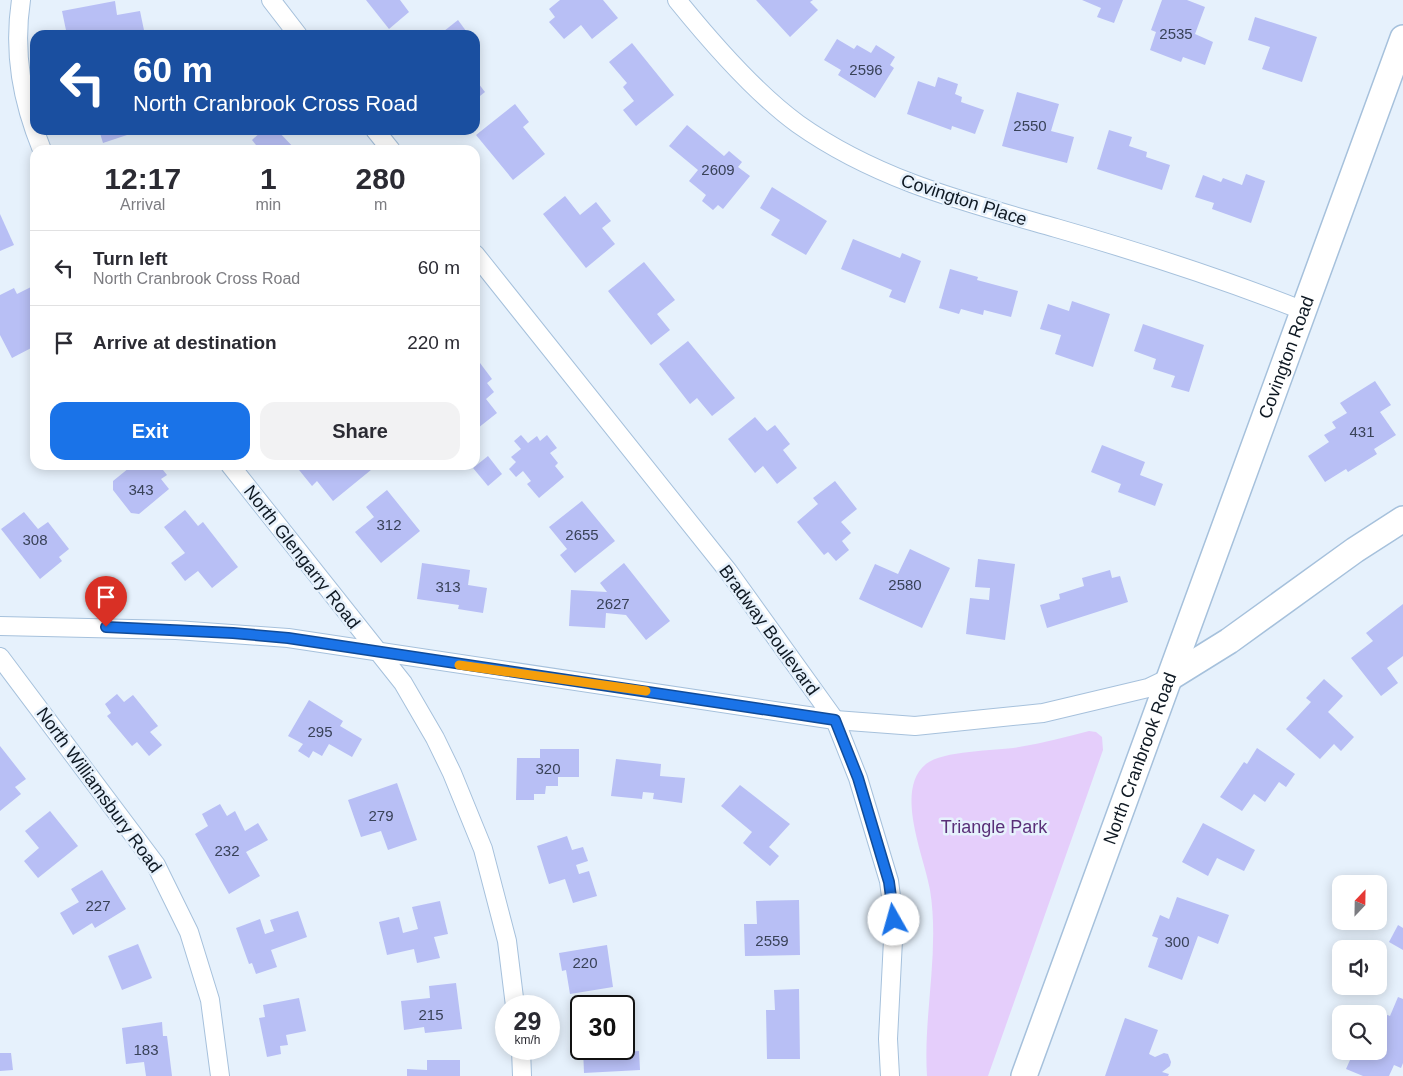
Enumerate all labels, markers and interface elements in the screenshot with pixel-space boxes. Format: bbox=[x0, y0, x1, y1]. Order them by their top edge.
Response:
house number: 2535 bbox=[1159, 25, 1193, 42]
icon: left bbox=[50, 50, 115, 115]
text: 60 m bbox=[133, 50, 213, 89]
house number: 2596 bbox=[849, 61, 883, 78]
text: North Cranbrook Cross Road bbox=[133, 91, 418, 116]
house number: 2550 bbox=[1013, 117, 1047, 134]
house number: 2609 bbox=[701, 161, 735, 178]
text: 12:17 bbox=[104, 162, 181, 195]
text: 1 bbox=[260, 162, 277, 195]
text: 280 bbox=[356, 162, 406, 195]
street label: Covington Place bbox=[899, 170, 1029, 230]
text: Arrival bbox=[120, 196, 165, 213]
text: min bbox=[255, 196, 281, 213]
text: m bbox=[374, 196, 387, 213]
text: Turn left bbox=[93, 248, 168, 269]
icon: left bbox=[50, 254, 78, 282]
text: 60 m bbox=[418, 257, 460, 278]
text: North Cranbrook Cross Road bbox=[93, 270, 300, 287]
street label: Covington Road bbox=[1255, 293, 1318, 421]
icon: arrive bbox=[50, 329, 78, 357]
text: Arrive at destination bbox=[93, 332, 277, 353]
text: 220 m bbox=[407, 332, 460, 353]
button: Exit bbox=[50, 402, 250, 460]
button: Share bbox=[260, 402, 460, 460]
house number: 431 bbox=[1349, 423, 1375, 440]
house number: 343 bbox=[128, 481, 154, 498]
street label: North Glengarry Road bbox=[240, 481, 364, 633]
house number: 312 bbox=[376, 516, 402, 533]
house number: 2655 bbox=[565, 526, 599, 543]
house number: 308 bbox=[22, 531, 48, 548]
street label: Bradway Boulevard bbox=[715, 561, 823, 699]
pin bbox=[85, 576, 127, 627]
house number: 2580 bbox=[888, 576, 922, 593]
house number: 313 bbox=[435, 578, 461, 595]
icon: arrive bbox=[92, 583, 120, 611]
house number: 2627 bbox=[596, 595, 630, 612]
street label: North Cranbrook Road bbox=[1099, 670, 1180, 847]
street label: North Williamsbury Road bbox=[32, 704, 166, 876]
house number: 295 bbox=[307, 723, 333, 740]
house number: 320 bbox=[535, 760, 561, 777]
house number: 279 bbox=[368, 807, 394, 824]
park label: Triangle Park bbox=[941, 817, 1048, 837]
house number: 232 bbox=[214, 842, 240, 859]
north arrow bbox=[1332, 875, 1388, 930]
map controls bbox=[1332, 875, 1387, 1060]
position arrow bbox=[867, 893, 919, 945]
house number: 227 bbox=[85, 897, 111, 914]
house number: 2559 bbox=[755, 932, 789, 949]
house number: 300 bbox=[1164, 933, 1190, 950]
button: sound bbox=[1332, 940, 1387, 995]
house number: 220 bbox=[572, 954, 598, 971]
speed limit sign: 30 bbox=[570, 995, 635, 1060]
button: search bbox=[1332, 1005, 1387, 1060]
house number: 215 bbox=[418, 1006, 444, 1023]
text: 29 bbox=[514, 1007, 541, 1035]
text: km/h bbox=[514, 1033, 541, 1047]
house number: 183 bbox=[133, 1041, 159, 1058]

